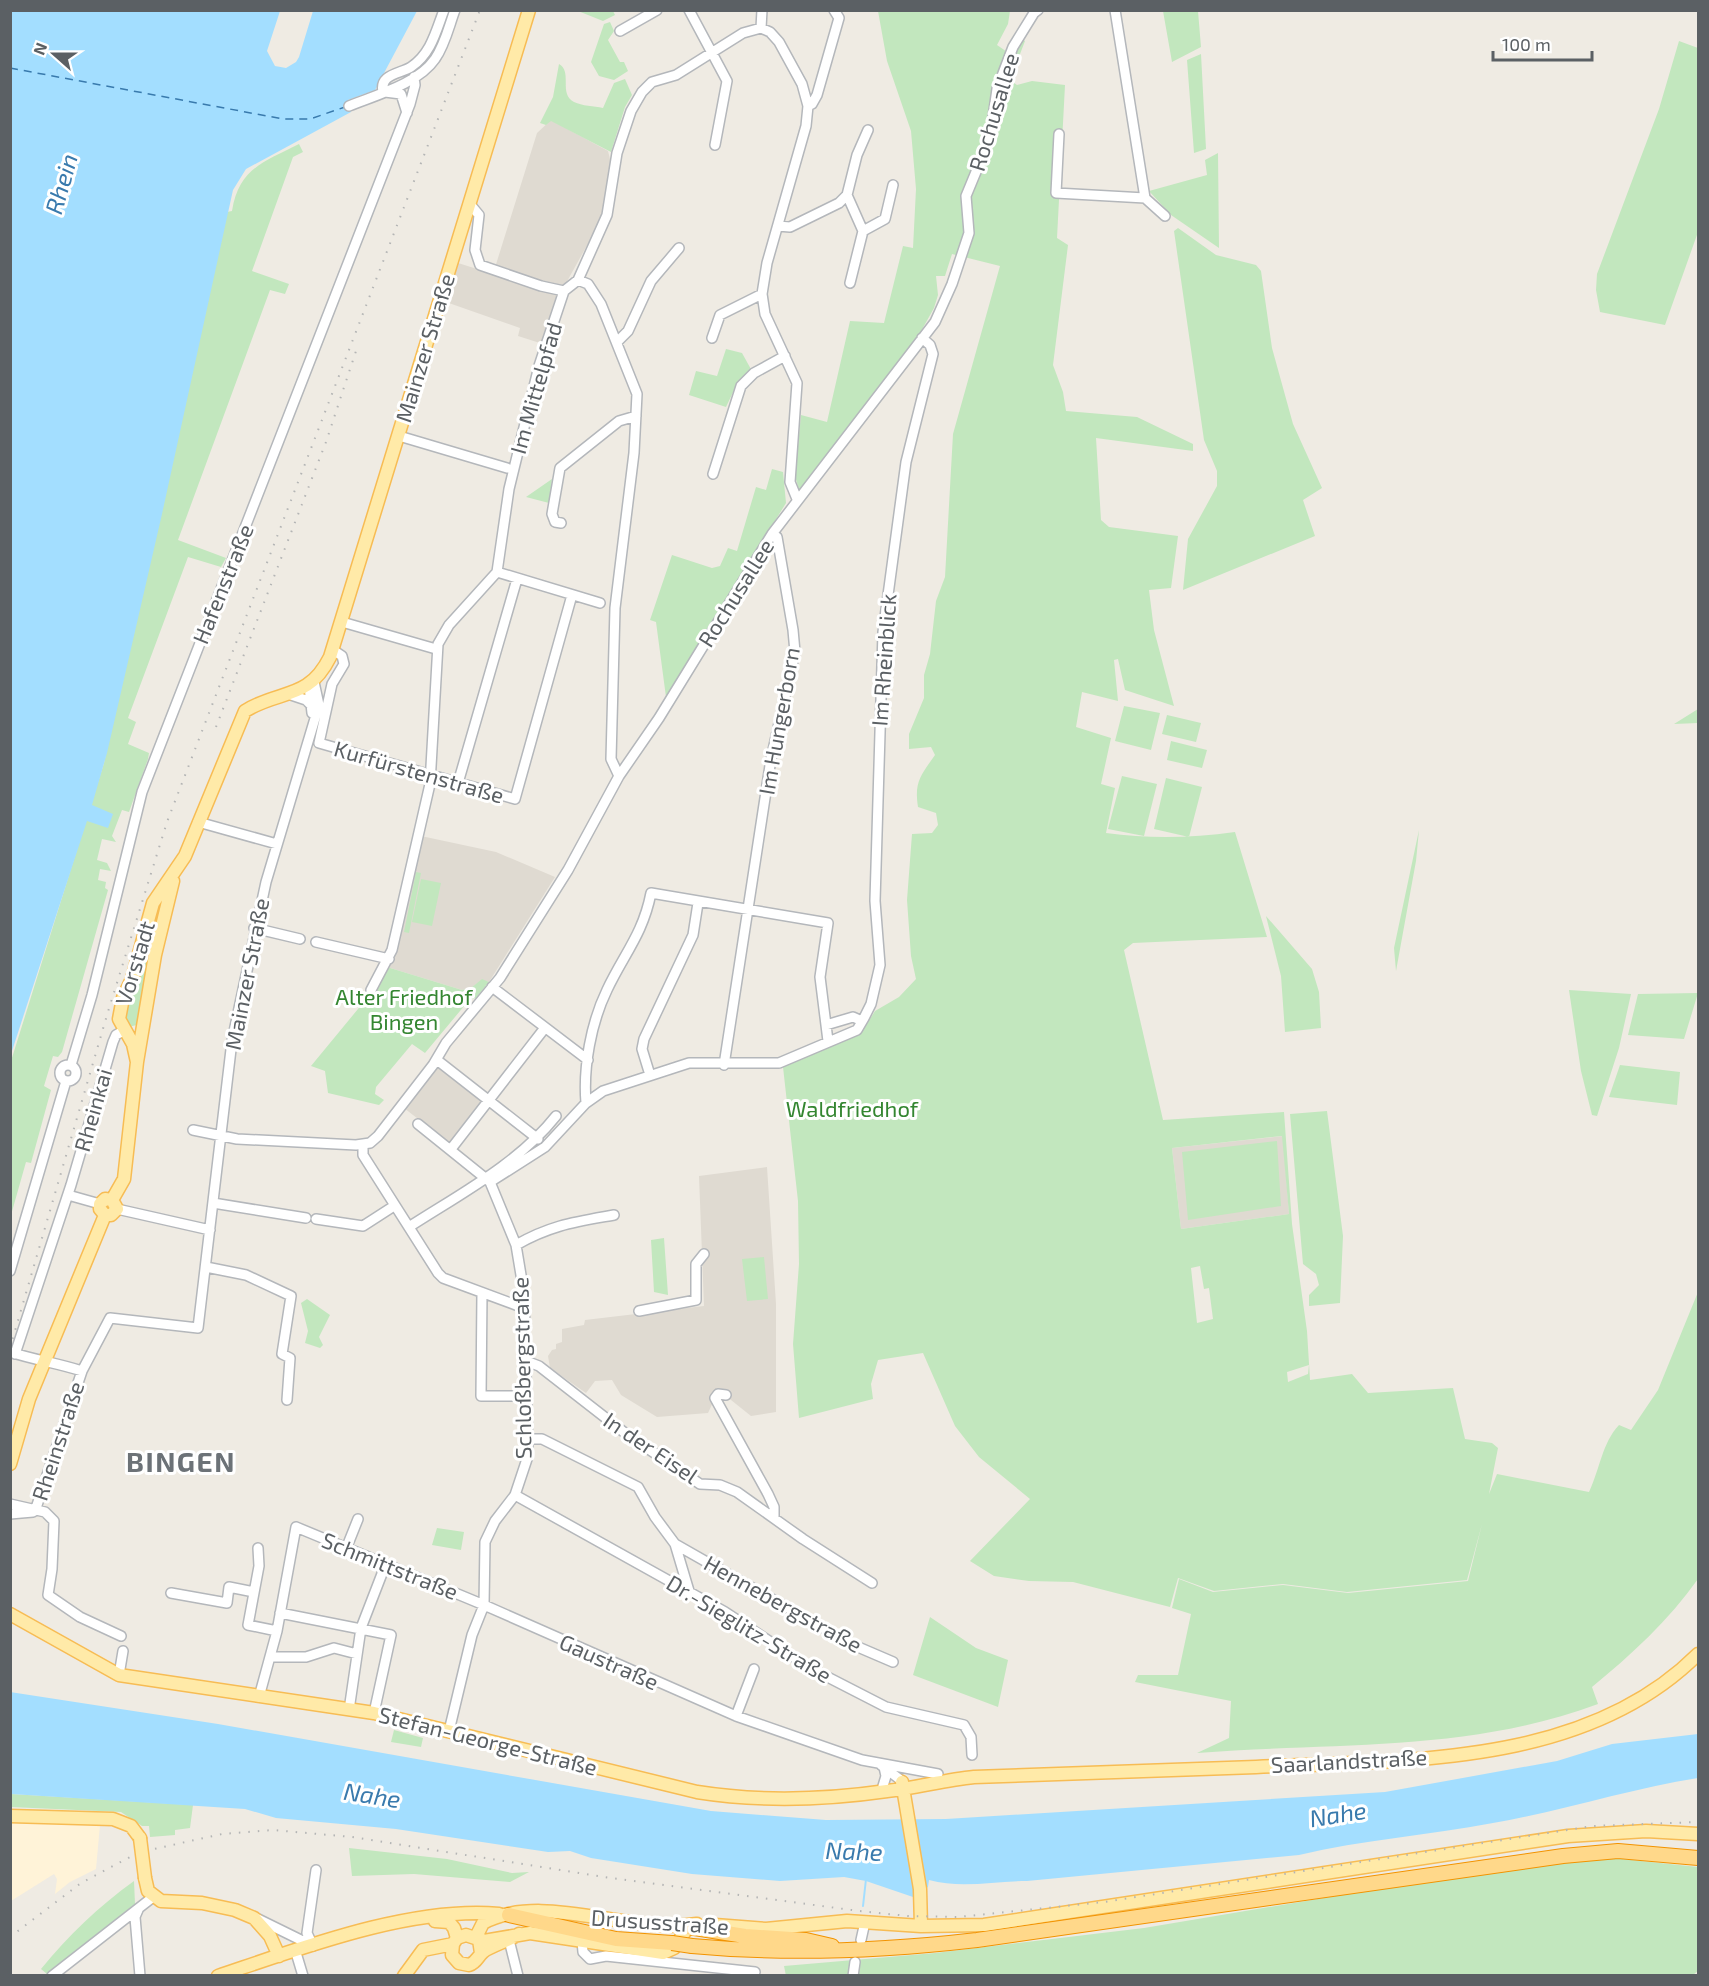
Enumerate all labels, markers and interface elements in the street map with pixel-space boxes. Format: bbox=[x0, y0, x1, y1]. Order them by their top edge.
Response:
north arrow bbox=[24, 24, 84, 84]
scale bar bbox=[1493, 24, 1592, 62]
text: 100 m bbox=[1502, 33, 1551, 55]
text: N bbox=[29, 40, 50, 57]
street label: Rochusallee bbox=[963, 50, 1023, 174]
water label: Rhein bbox=[38, 150, 83, 217]
street label: Mainzer Straße bbox=[389, 270, 459, 425]
street label: Im Mittelpfad bbox=[504, 319, 566, 456]
street label: Hafenstraße bbox=[186, 520, 258, 647]
street label: Rochusallee bbox=[692, 534, 779, 651]
street label: Im Rheinblick bbox=[865, 593, 901, 727]
street label: Im Hungerborn bbox=[752, 645, 804, 797]
street label: Kurfürstenstraße bbox=[331, 734, 507, 808]
street label: Mainzer Straße bbox=[219, 896, 273, 1052]
street label: Vorstadt bbox=[109, 918, 159, 1008]
park label: Alter Friedhof Bingen bbox=[335, 983, 473, 1034]
street label: Rheinkai bbox=[68, 1065, 116, 1154]
park label: Waldfriedhof bbox=[786, 1095, 919, 1121]
street label: Schloßbergstraße bbox=[506, 1277, 536, 1459]
street label: Rheinstraße bbox=[26, 1378, 89, 1503]
street label: In der Eisel bbox=[599, 1406, 704, 1489]
district label: BINGEN bbox=[126, 1444, 236, 1478]
street label: Schmittstraße bbox=[319, 1526, 462, 1604]
street label: Hennebergstraße bbox=[700, 1549, 867, 1657]
street label: Dr.-Sieglitz-Straße bbox=[662, 1569, 837, 1688]
street label: Gaustraße bbox=[556, 1628, 663, 1694]
street label: Stefan-George-Straße bbox=[376, 1700, 600, 1780]
street label: Saarlandstraße bbox=[1270, 1743, 1428, 1777]
water label: Nahe bbox=[342, 1776, 403, 1813]
water label: Nahe bbox=[1307, 1795, 1368, 1832]
water label: Nahe bbox=[825, 1835, 883, 1866]
street label: Drususstraße bbox=[590, 1903, 730, 1939]

